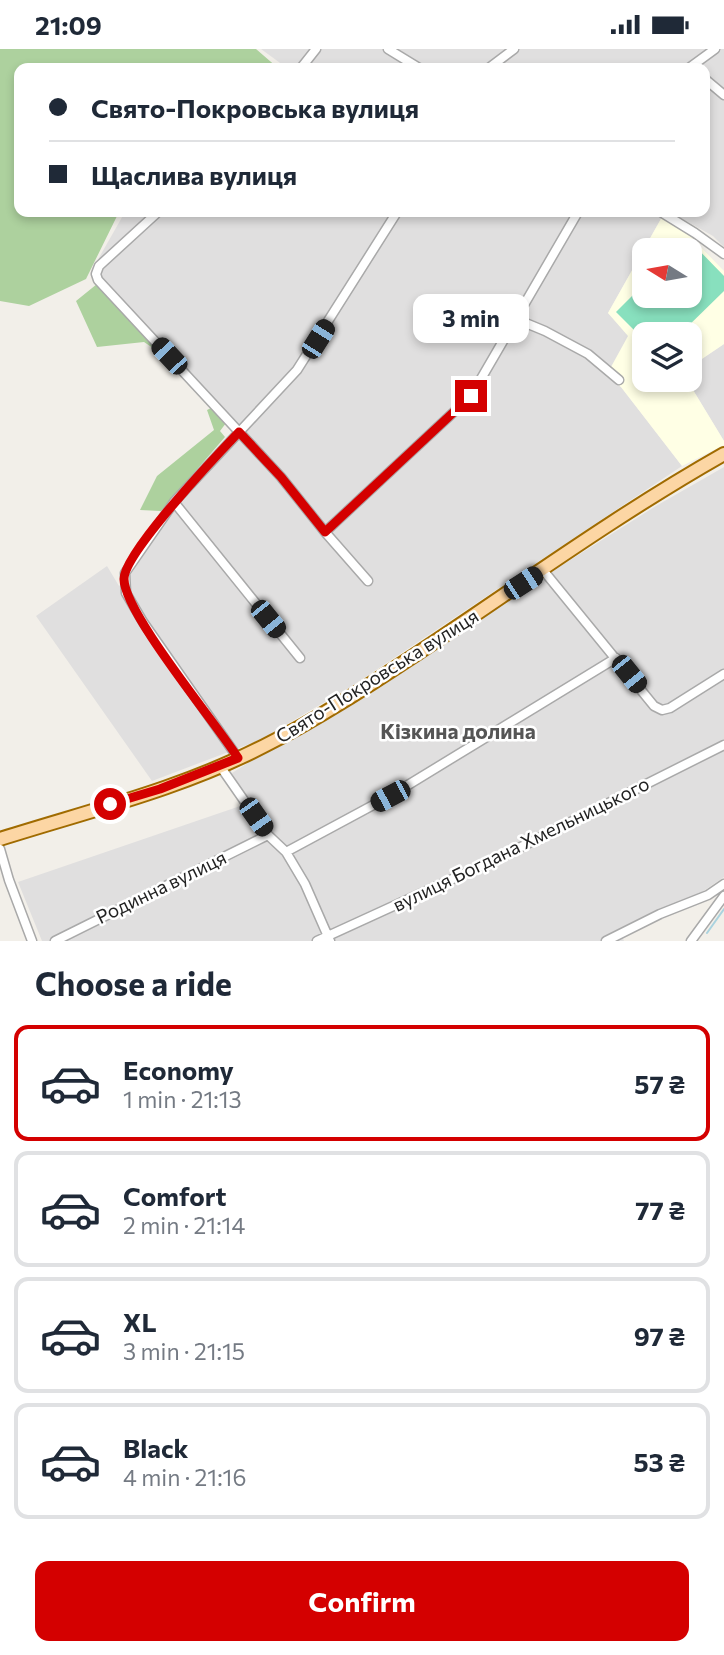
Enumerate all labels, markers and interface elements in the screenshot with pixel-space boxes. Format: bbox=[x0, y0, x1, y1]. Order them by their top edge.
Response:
text: 21:09 bbox=[35, 9, 102, 40]
text: Свято-Покровська вулиця bbox=[91, 92, 419, 123]
text: Щаслива вулиця bbox=[91, 159, 297, 190]
north arrow bbox=[632, 238, 702, 308]
map controls bbox=[632, 238, 702, 392]
callout: 3 min bbox=[413, 295, 529, 343]
text: 3 min bbox=[442, 304, 500, 332]
car bbox=[298, 316, 339, 362]
button: layers bbox=[632, 322, 702, 392]
car bbox=[147, 333, 192, 379]
route end bbox=[455, 380, 487, 412]
car bbox=[500, 563, 547, 603]
car bbox=[247, 596, 290, 642]
street label: Свято-Покровська вулиця bbox=[271, 604, 482, 747]
car bbox=[608, 651, 651, 697]
district label: Кізкина долина bbox=[380, 718, 536, 743]
street label: вулиця Богдана Хмельницького bbox=[389, 771, 653, 916]
car bbox=[367, 777, 414, 815]
route start bbox=[94, 788, 126, 820]
car bbox=[236, 794, 277, 840]
street label: Родинна вулиця bbox=[92, 845, 230, 928]
text: Choose a ride bbox=[35, 963, 232, 1003]
icon: car bbox=[39, 1052, 102, 1115]
text: Economy bbox=[123, 1054, 234, 1085]
text: 57 ₴ bbox=[634, 1068, 685, 1099]
text: 1 min · 21:13 bbox=[123, 1085, 242, 1113]
icon: car bbox=[39, 1178, 102, 1241]
text: Comfort bbox=[123, 1180, 226, 1211]
text: 77 ₴ bbox=[635, 1194, 685, 1225]
text: 2 min · 21:14 bbox=[123, 1211, 245, 1239]
icon: car bbox=[39, 1304, 102, 1367]
text: XL bbox=[123, 1306, 157, 1337]
text: 97 ₴ bbox=[634, 1320, 685, 1351]
text: 3 min · 21:15 bbox=[123, 1337, 245, 1365]
icon: car bbox=[39, 1430, 102, 1493]
text: Black bbox=[123, 1432, 189, 1463]
text: 53 ₴ bbox=[633, 1446, 685, 1477]
text: 4 min · 21:16 bbox=[123, 1463, 246, 1491]
button: Confirm bbox=[35, 1561, 689, 1641]

